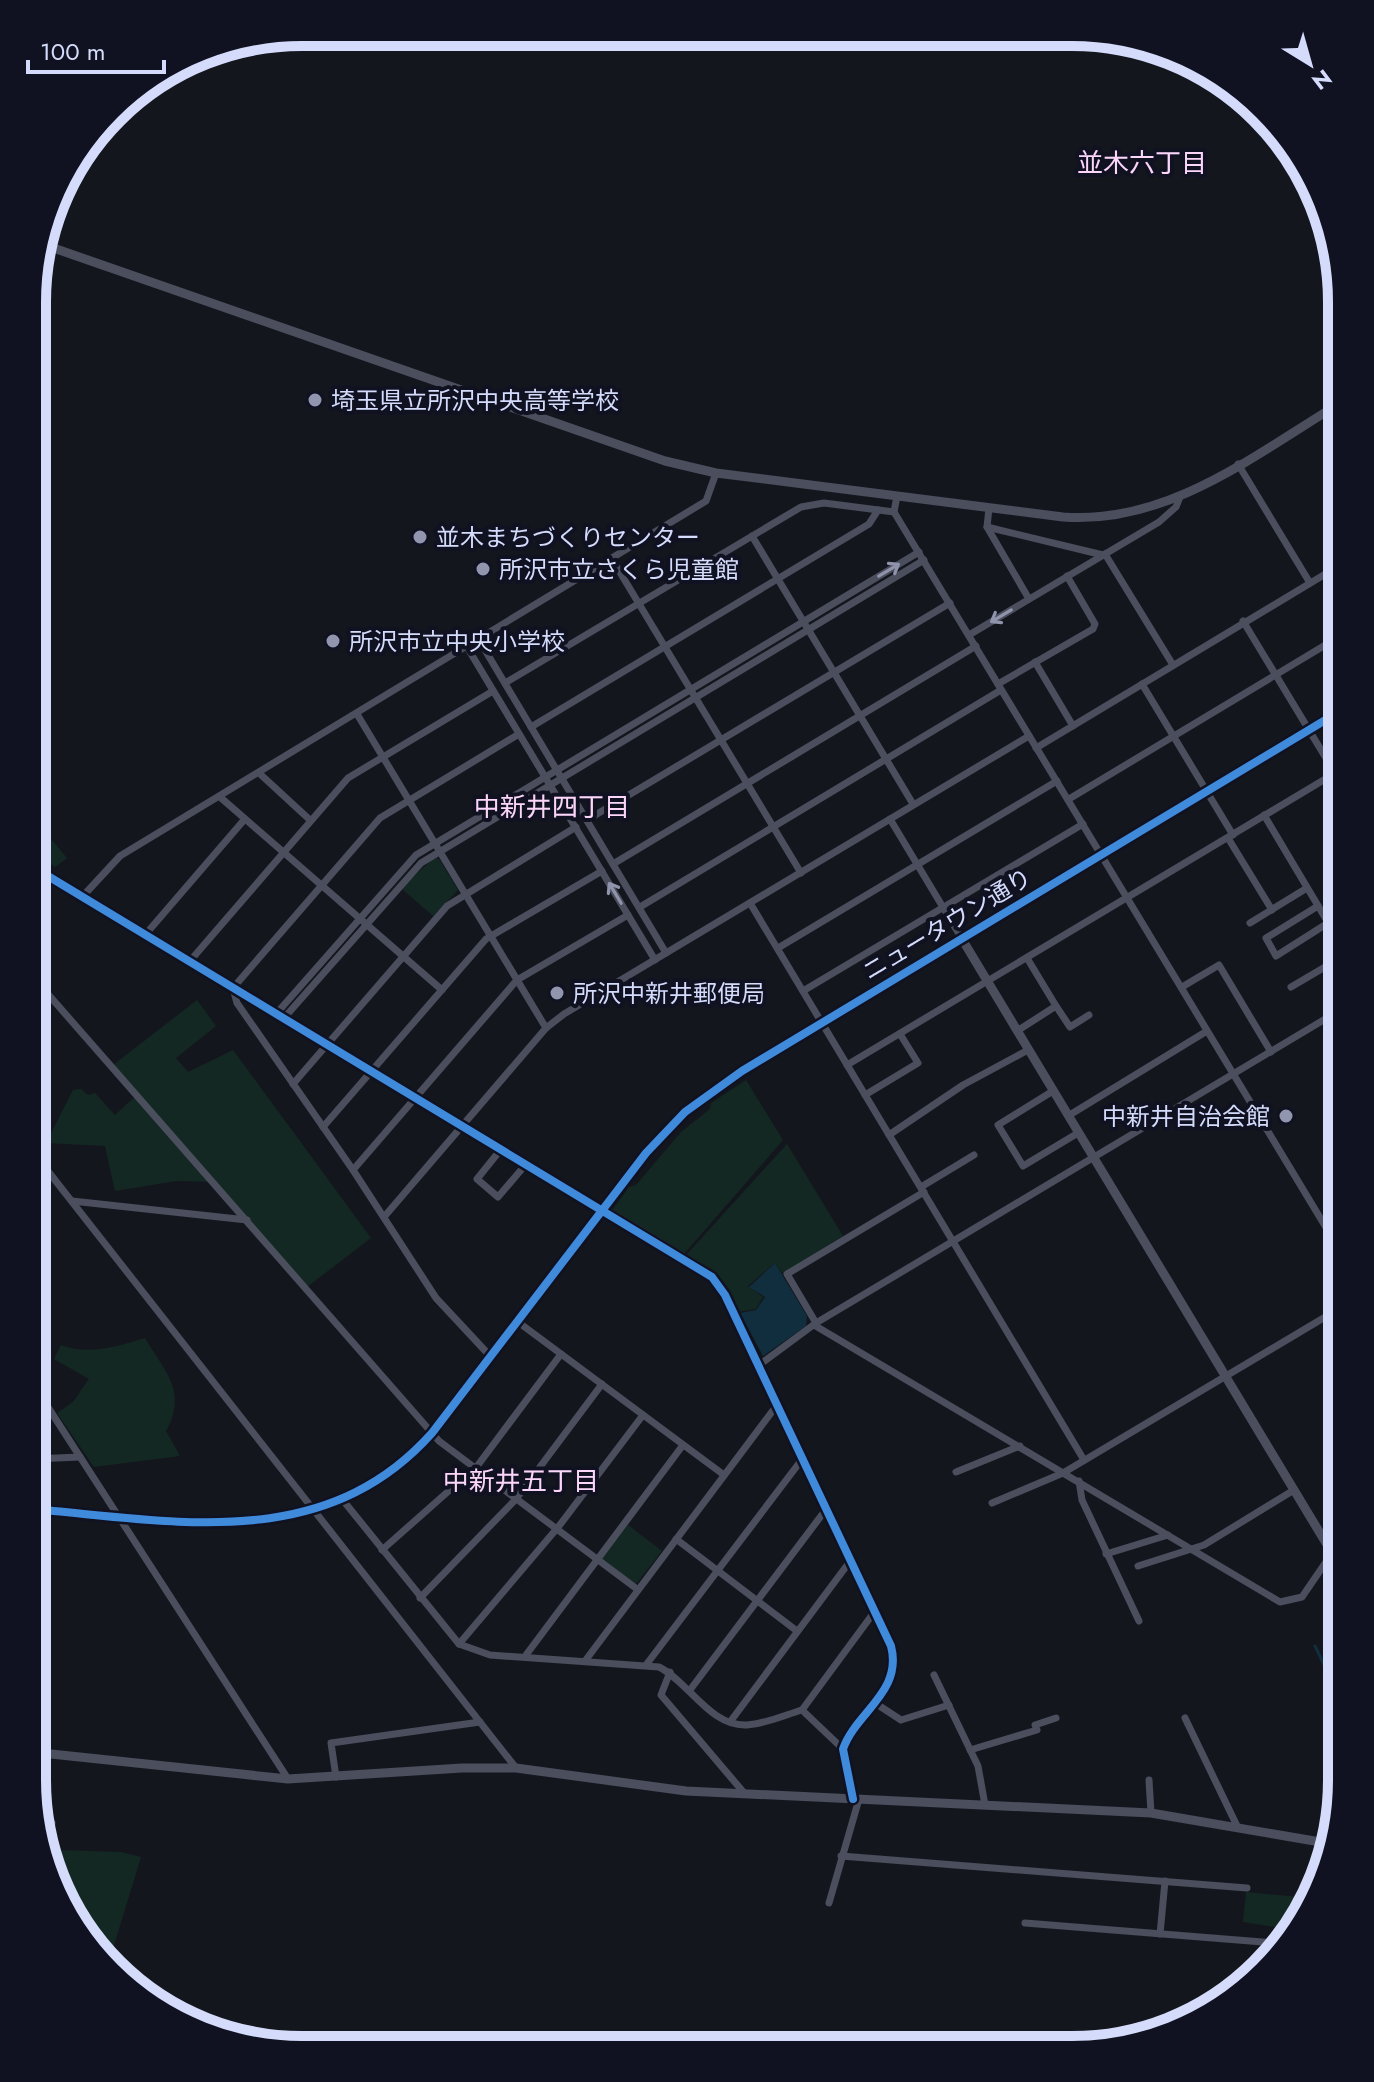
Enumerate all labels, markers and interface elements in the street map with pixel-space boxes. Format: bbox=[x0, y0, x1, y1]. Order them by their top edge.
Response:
scale bar bbox=[28, 24, 164, 74]
north arrow bbox=[1270, 24, 1350, 104]
text: 100 m bbox=[40, 34, 106, 69]
text: N bbox=[1305, 62, 1339, 98]
district label: 並木六丁目 bbox=[1077, 144, 1207, 182]
place label: 埼玉県立所沢中央高等学校 bbox=[331, 383, 619, 418]
marker: 埼玉県立所沢中央高等学校 bbox=[306, 391, 324, 409]
place label: 並木まちづくりセンター bbox=[436, 520, 700, 555]
marker: 並木まちづくりセンター bbox=[411, 528, 429, 546]
place label: 所沢市立さくら児童館 bbox=[499, 552, 739, 587]
marker: 所沢市立さくら児童館 bbox=[474, 560, 492, 578]
one-way arrow bbox=[877, 562, 900, 578]
one-way arrow bbox=[990, 609, 1013, 625]
place label: 所沢市立中央小学校 bbox=[349, 624, 565, 659]
marker: 所沢市立中央小学校 bbox=[324, 632, 342, 650]
district label: 中新井四丁目 bbox=[474, 788, 630, 826]
street label: ニュータウン通り bbox=[856, 860, 1038, 988]
one-way arrow bbox=[607, 882, 623, 905]
place label: 所沢中新井郵便局 bbox=[573, 976, 765, 1011]
marker: 所沢中新井郵便局 bbox=[548, 984, 566, 1002]
place label: 中新井自治会館 bbox=[1102, 1099, 1270, 1134]
marker: 中新井自治会館 bbox=[1277, 1107, 1295, 1125]
district label: 中新井五丁目 bbox=[443, 1462, 599, 1500]

